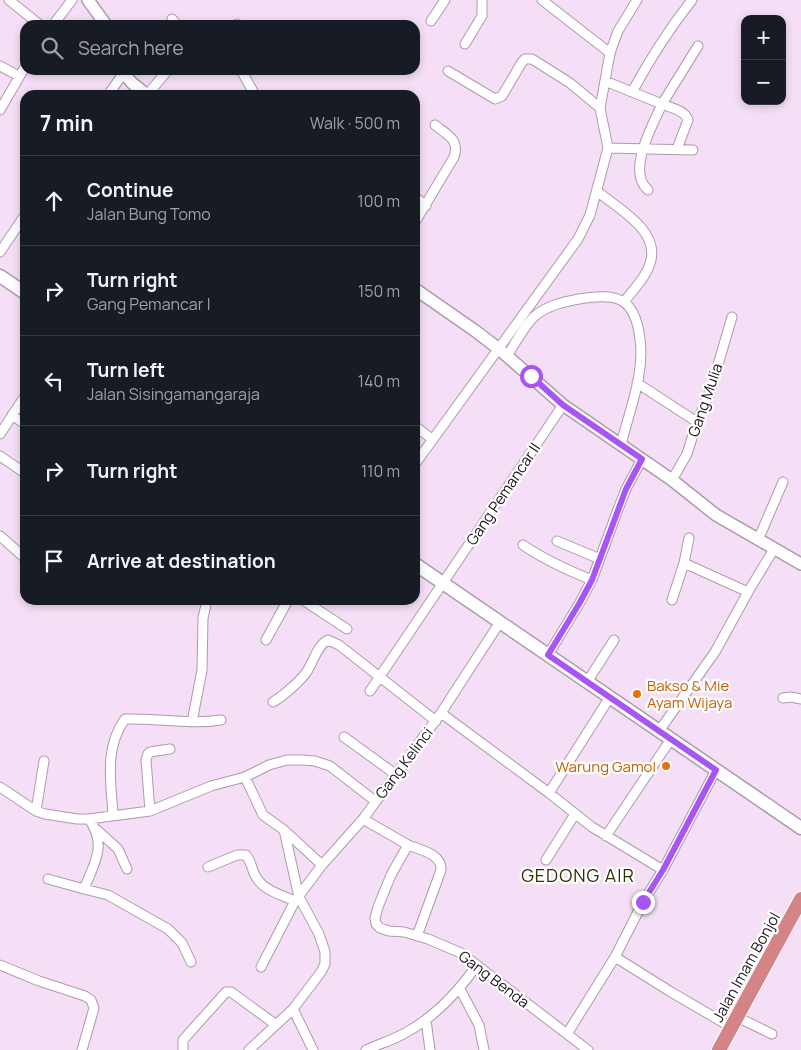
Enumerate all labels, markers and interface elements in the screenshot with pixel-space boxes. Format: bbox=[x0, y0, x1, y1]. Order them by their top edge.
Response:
map controls bbox=[741, 15, 786, 105]
button: + bbox=[741, 15, 786, 60]
search box bbox=[20, 20, 420, 75]
icon: search bbox=[38, 34, 66, 62]
text: Search here bbox=[78, 35, 184, 61]
button: − bbox=[741, 60, 786, 105]
text: 7 min bbox=[40, 109, 93, 137]
text: Walk · 500 m bbox=[310, 112, 400, 134]
text: Continue bbox=[87, 177, 173, 203]
icon: ahead bbox=[40, 187, 68, 215]
text: 100 m bbox=[357, 190, 400, 212]
text: Jalan Bung Tomo bbox=[87, 203, 211, 225]
text: Turn right bbox=[87, 267, 177, 293]
icon: right bbox=[40, 277, 68, 305]
text: 150 m bbox=[358, 280, 400, 302]
text: Gang Pemancar I bbox=[87, 293, 210, 315]
text: Turn left bbox=[87, 357, 165, 383]
street label: Gang Mulia bbox=[683, 360, 727, 440]
route start bbox=[520, 365, 543, 388]
icon: left bbox=[40, 367, 68, 395]
text: 140 m bbox=[358, 370, 400, 392]
text: Jalan Sisingamangaraja bbox=[87, 383, 260, 405]
street label: Gang Pemancar II bbox=[461, 439, 545, 549]
icon: right bbox=[40, 457, 68, 485]
text: Turn right bbox=[87, 458, 177, 484]
text: 110 m bbox=[361, 460, 400, 482]
icon: arrive bbox=[40, 547, 68, 575]
text: Arrive at destination bbox=[87, 548, 276, 574]
place label: Bakso & Mie Ayam Wijaya bbox=[647, 675, 732, 713]
marker: Bakso & Mie Ayam Wijaya bbox=[631, 688, 643, 700]
street label: Gang Kelinci bbox=[370, 723, 438, 803]
place label: Warung Gamol bbox=[555, 756, 656, 777]
marker: Warung Gamol bbox=[660, 760, 672, 772]
district label: GEDONG AIR bbox=[521, 863, 635, 887]
route end bbox=[632, 891, 655, 914]
street label: Jalan Imam Bonjol bbox=[707, 908, 785, 1026]
street label: Gang Benda bbox=[454, 945, 534, 1013]

